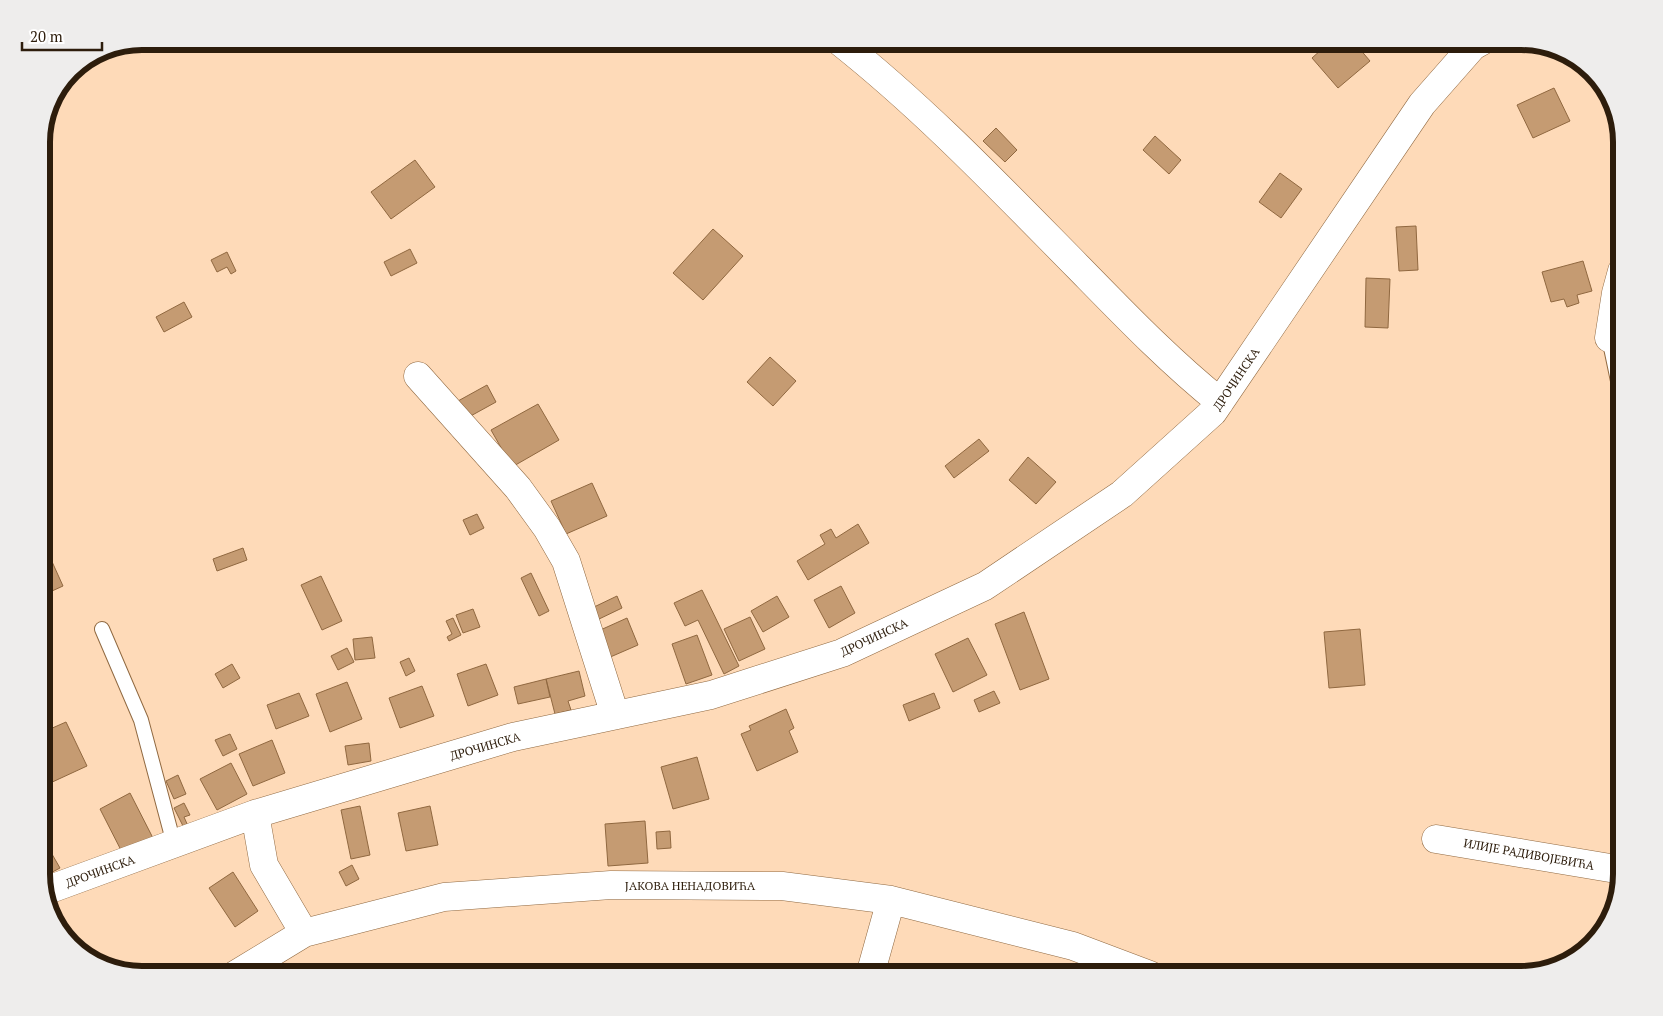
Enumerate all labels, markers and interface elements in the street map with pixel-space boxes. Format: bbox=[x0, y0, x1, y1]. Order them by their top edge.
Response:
scale bar bbox=[22, 20, 102, 52]
text: 20 m bbox=[30, 26, 63, 46]
street label: ДРОЧИНСКА bbox=[1210, 344, 1263, 413]
street label: ДРОЧИНСКА bbox=[838, 615, 911, 659]
street label: ДРОЧИНСКА bbox=[448, 729, 523, 763]
street label: ИЛИЈЕ РАДИВОЈЕВИЋА bbox=[1463, 835, 1596, 873]
street label: ДРОЧИНСКА bbox=[63, 851, 137, 890]
street label: ЈАКОВА НЕНАДОВИЋА bbox=[625, 878, 756, 893]

